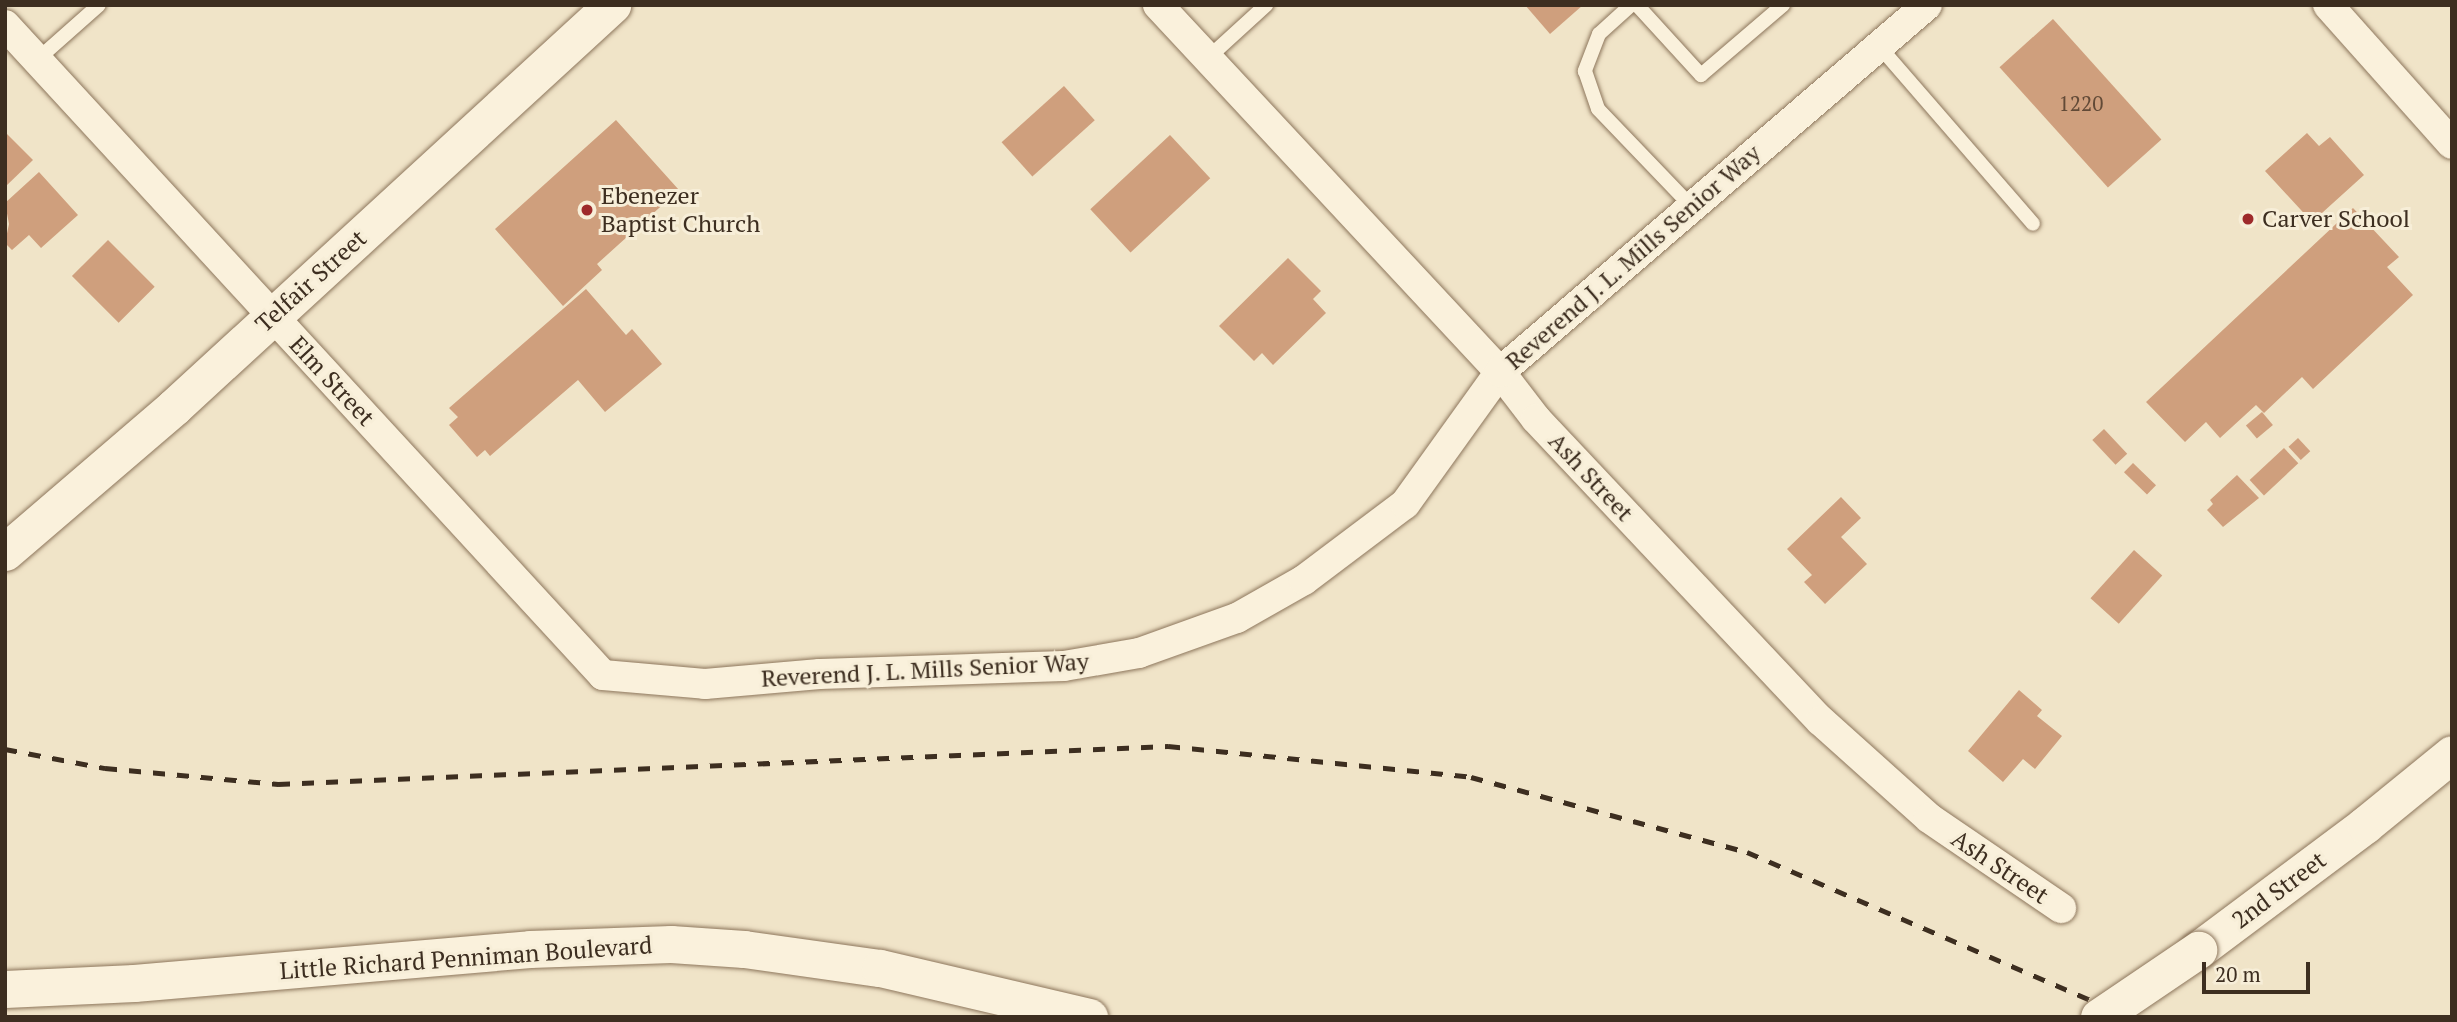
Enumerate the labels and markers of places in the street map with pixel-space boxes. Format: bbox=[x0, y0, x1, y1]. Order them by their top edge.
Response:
place label: Ebenezer Baptist Church bbox=[601, 182, 760, 238]
marker: Ebenezer Baptist Church bbox=[579, 202, 595, 218]
place label: Carver School bbox=[2262, 205, 2410, 233]
marker: Carver School bbox=[2240, 211, 2256, 227]

